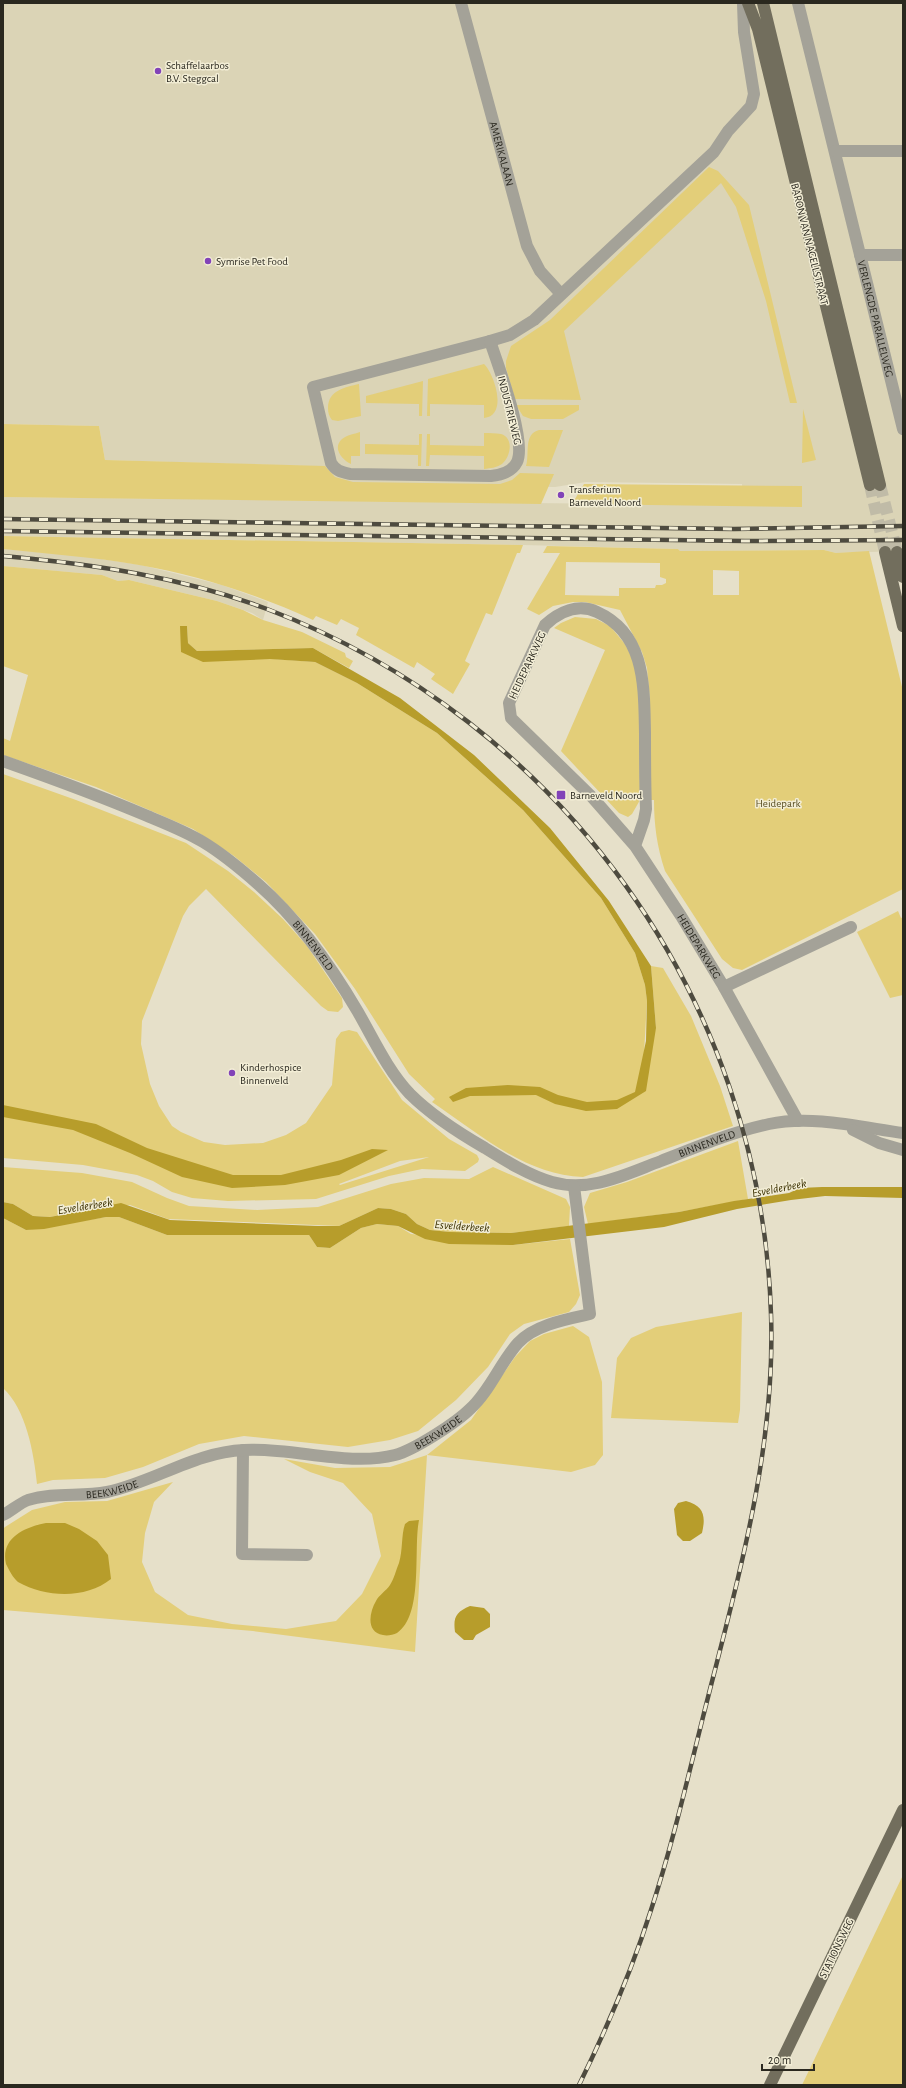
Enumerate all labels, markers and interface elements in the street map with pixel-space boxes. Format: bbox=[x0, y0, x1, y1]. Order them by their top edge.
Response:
place label: Schaffelaarbos B.V. Steggcal bbox=[166, 60, 229, 84]
marker: Schaffelaarbos B.V. Steggcal bbox=[153, 66, 163, 76]
street label: AMERIKALAAN bbox=[487, 120, 515, 187]
street label: BARON VAN NAGELLSTRAAT bbox=[789, 182, 830, 307]
marker: Symrise Pet Food bbox=[203, 256, 213, 266]
place label: Symrise Pet Food bbox=[216, 256, 288, 267]
street label: VERLENGDE PARALLELWEG bbox=[856, 259, 895, 378]
street label: INDUSTRIEWEG bbox=[496, 374, 523, 446]
place label: Transferium Barneveld Noord bbox=[569, 484, 642, 508]
marker: Transferium Barneveld Noord bbox=[556, 490, 566, 500]
street label: HEIDEPARKWEG bbox=[507, 630, 548, 701]
marker: Barneveld Noord bbox=[555, 789, 567, 801]
place label: Barneveld Noord bbox=[570, 790, 643, 801]
park label: Heidepark bbox=[756, 798, 800, 809]
street label: HEIDEPARKWEG bbox=[675, 912, 723, 981]
street label: BINNENVELD bbox=[291, 918, 335, 973]
place label: Kinderhospice Binnenveld bbox=[240, 1062, 301, 1086]
marker: Kinderhospice Binnenveld bbox=[227, 1068, 237, 1078]
street label: BINNENVELD bbox=[677, 1128, 737, 1159]
water label: Esvelderbeek bbox=[751, 1177, 808, 1199]
water label: Esvelderbeek bbox=[57, 1196, 114, 1216]
water label: Esvelderbeek bbox=[434, 1218, 490, 1234]
street label: BEEKWEIDE bbox=[413, 1413, 464, 1452]
street label: BEEKWEIDE bbox=[86, 1478, 140, 1500]
street label: STATIONSWEG bbox=[817, 1917, 856, 1980]
scale bar bbox=[762, 2046, 814, 2072]
text: 20 m bbox=[768, 2054, 791, 2066]

